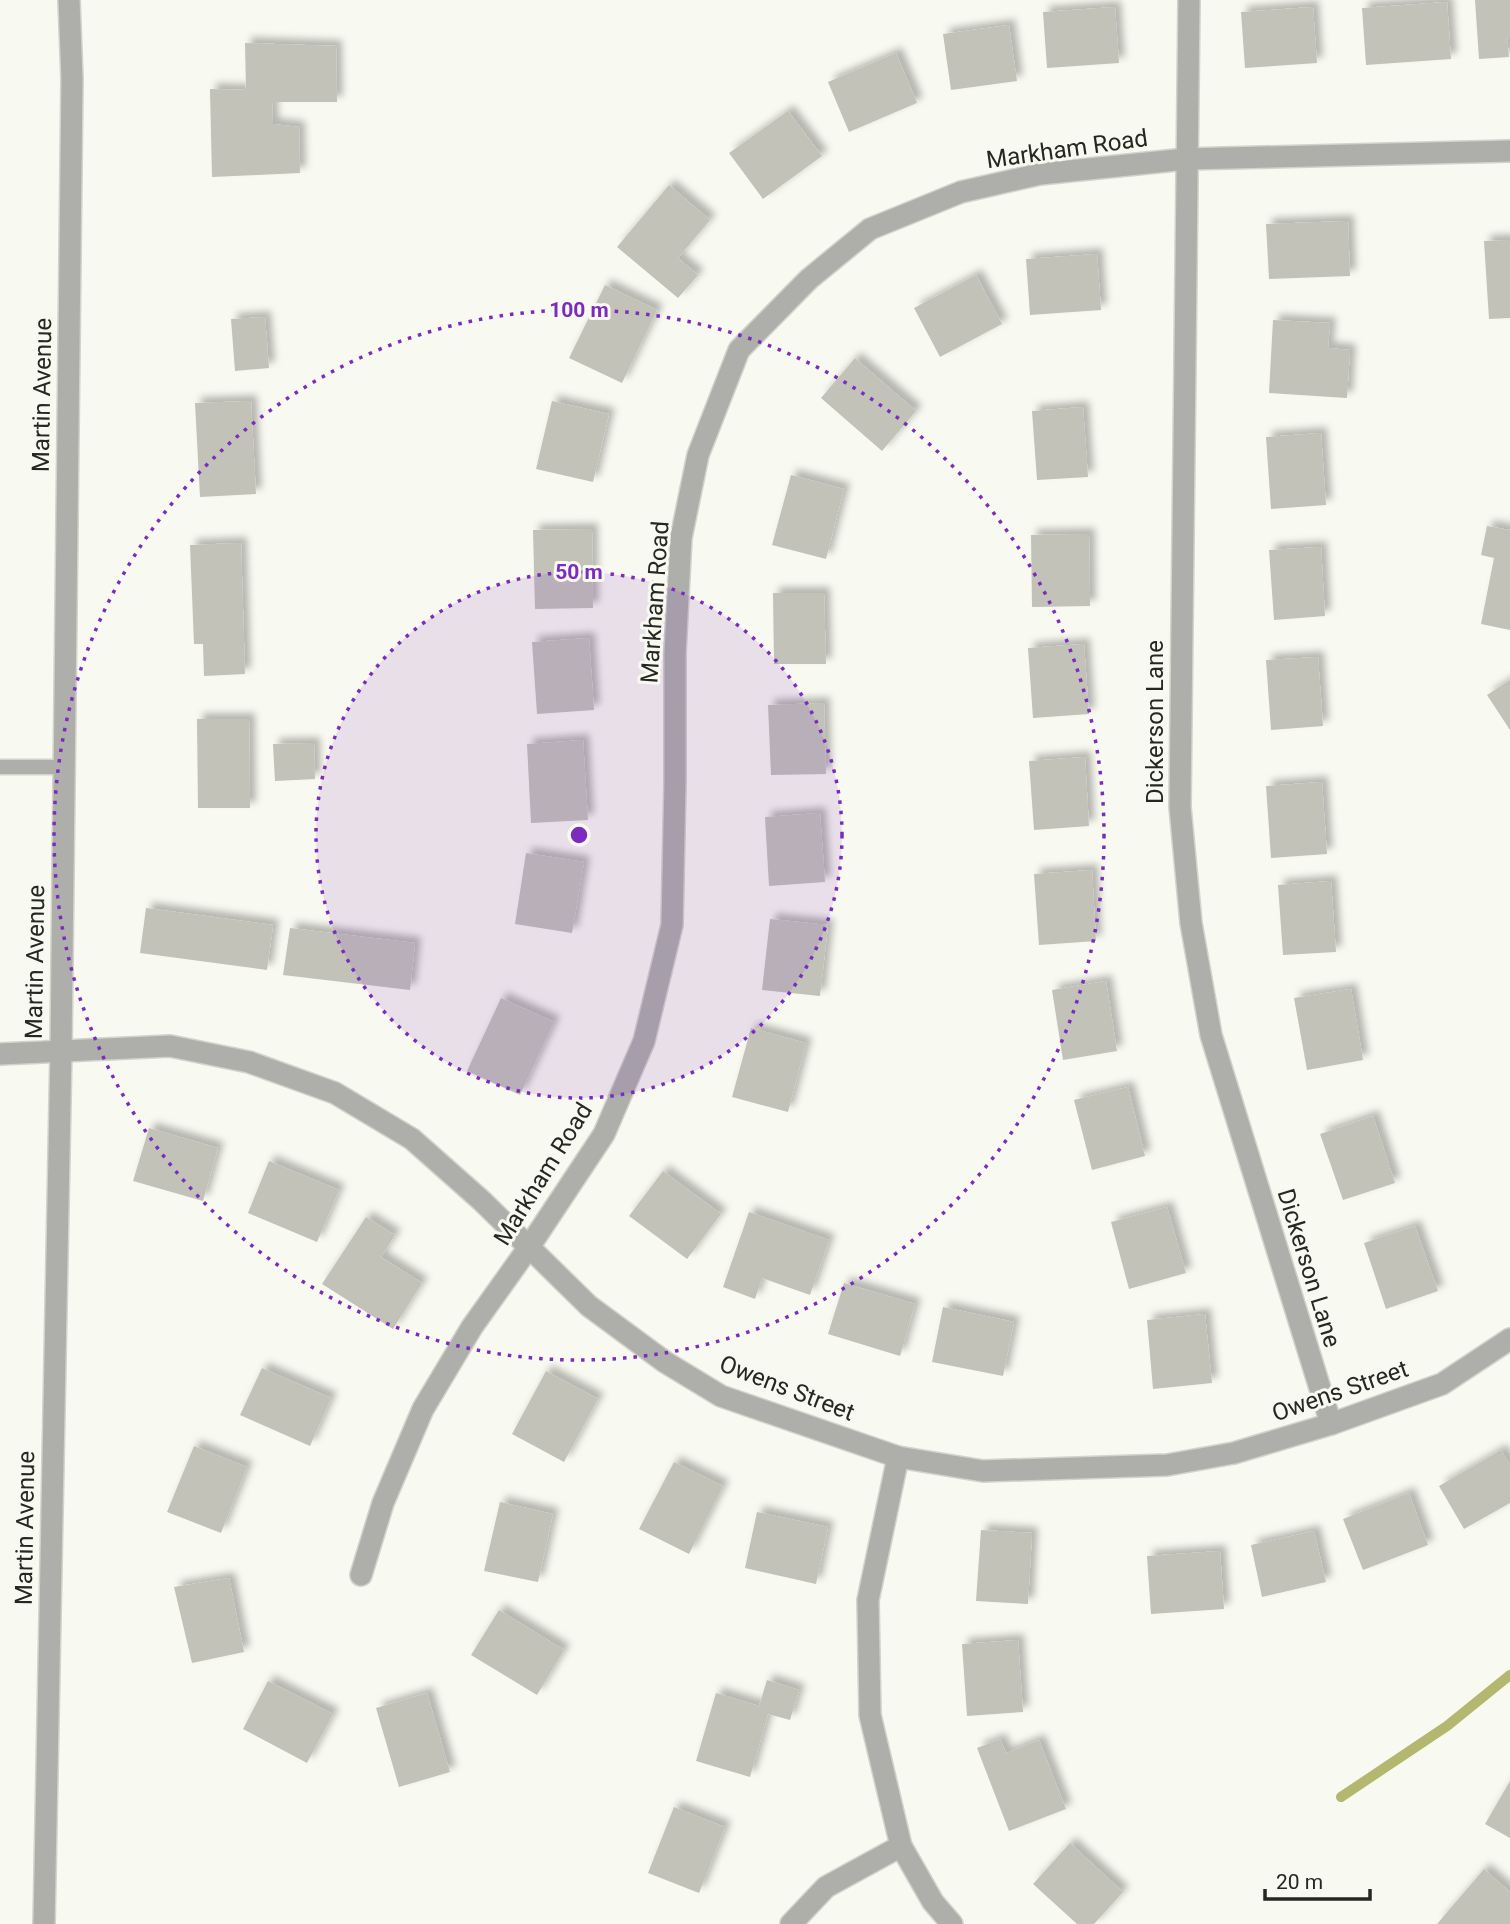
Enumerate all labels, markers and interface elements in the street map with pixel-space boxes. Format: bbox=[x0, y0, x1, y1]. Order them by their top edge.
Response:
street label: Markham Road bbox=[985, 124, 1149, 174]
text: 100 m bbox=[549, 298, 609, 322]
street label: Martin Avenue bbox=[27, 318, 57, 472]
street label: Markham Road bbox=[635, 520, 675, 684]
text: 50 m bbox=[555, 560, 603, 584]
street label: Dickerson Lane bbox=[1141, 640, 1169, 804]
centre of rings bbox=[567, 823, 591, 847]
street label: Martin Avenue bbox=[20, 885, 50, 1039]
street label: Markham Road bbox=[488, 1098, 598, 1250]
street label: Dickerson Lane bbox=[1272, 1185, 1346, 1351]
street label: Owens Street bbox=[716, 1349, 859, 1427]
street label: Owens Street bbox=[1268, 1355, 1412, 1427]
street label: Martin Avenue bbox=[10, 1451, 40, 1605]
scale bar bbox=[1265, 1857, 1370, 1901]
text: 20 m bbox=[1276, 1870, 1323, 1894]

